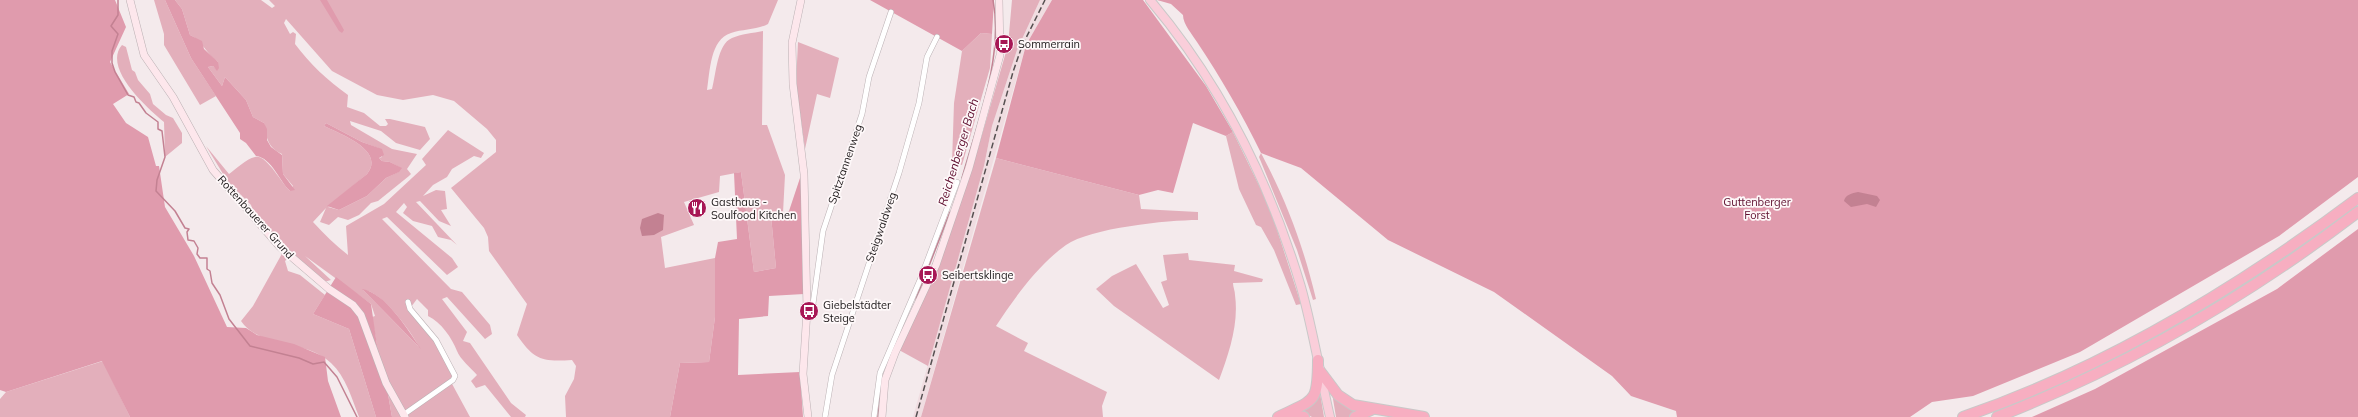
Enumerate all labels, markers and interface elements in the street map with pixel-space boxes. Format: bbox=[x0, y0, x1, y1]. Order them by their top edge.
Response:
bus stop icon: Sommerrain bbox=[993, 33, 1015, 55]
place label: Sommerrain bbox=[1018, 37, 1080, 51]
water label: Reichenberger Bach bbox=[935, 96, 981, 208]
street label: Spitztannenweg bbox=[825, 122, 865, 206]
street label: Rottenbauerer Grund bbox=[215, 172, 297, 262]
street label: Steigwaldweg bbox=[862, 190, 900, 264]
place label: Gasthaus - Soulfood Kitchen bbox=[711, 195, 796, 222]
park label: Guttenberger Forst bbox=[1723, 195, 1791, 222]
restaurant icon: Gasthaus - Soulfood Kitchen bbox=[686, 197, 708, 219]
bus stop icon: Seibertsklinge bbox=[917, 264, 939, 286]
place label: Seibertsklinge bbox=[942, 268, 1014, 282]
place label: Giebelstädter Steige bbox=[823, 298, 891, 325]
bus stop icon: Giebelstädter Steige bbox=[798, 300, 820, 322]

